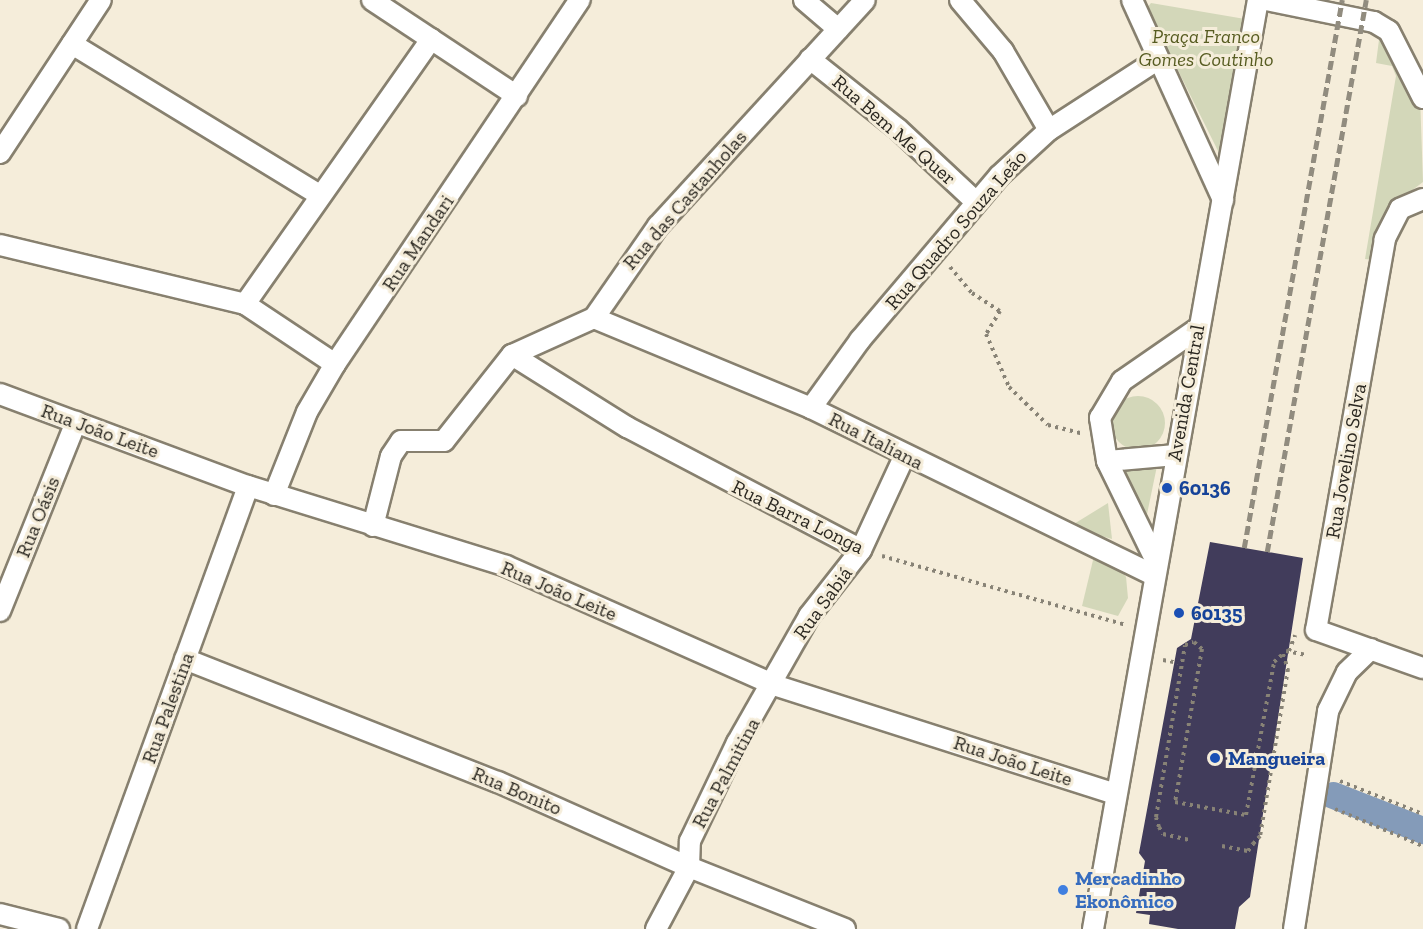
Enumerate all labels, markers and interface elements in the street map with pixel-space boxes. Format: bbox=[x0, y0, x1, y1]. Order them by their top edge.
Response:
park label: Praça Franco Gomes Coutinho bbox=[1138, 25, 1274, 72]
street label: Rua Bem Me Quer bbox=[827, 70, 961, 190]
street label: Rua das Castanholas bbox=[618, 125, 752, 275]
street label: Rua Quadro Souza Leão bbox=[880, 145, 1032, 315]
street label: Rua Mandari bbox=[377, 190, 459, 296]
street label: Avenida Central bbox=[1162, 323, 1210, 463]
street label: Rua Jovelino Selva bbox=[1320, 381, 1372, 541]
street label: Rua João Leite bbox=[38, 399, 162, 463]
street label: Rua Italiana bbox=[825, 407, 927, 475]
street label: Rua Oásis bbox=[11, 473, 65, 561]
street label: Rua Barra Longa bbox=[728, 475, 868, 559]
place label: 60136 bbox=[1179, 476, 1231, 500]
marker: 60136 bbox=[1160, 481, 1174, 495]
street label: Rua João Leite bbox=[497, 556, 621, 626]
street label: Rua Sabiá bbox=[789, 562, 857, 644]
place label: 60135 bbox=[1191, 601, 1242, 625]
marker: 60135 bbox=[1172, 606, 1186, 620]
street label: Rua Palestina bbox=[137, 649, 199, 767]
street label: Rua Palmitina bbox=[687, 714, 765, 832]
street label: Rua João Leite bbox=[950, 730, 1076, 792]
place label: Mangueira bbox=[1228, 746, 1325, 770]
marker: Mangueira bbox=[1206, 749, 1224, 767]
street label: Rua Bonito bbox=[469, 761, 565, 821]
place label: Mercadinho Ekonômico bbox=[1075, 867, 1182, 914]
marker: Mercadinho Ekonômico bbox=[1056, 883, 1070, 897]

